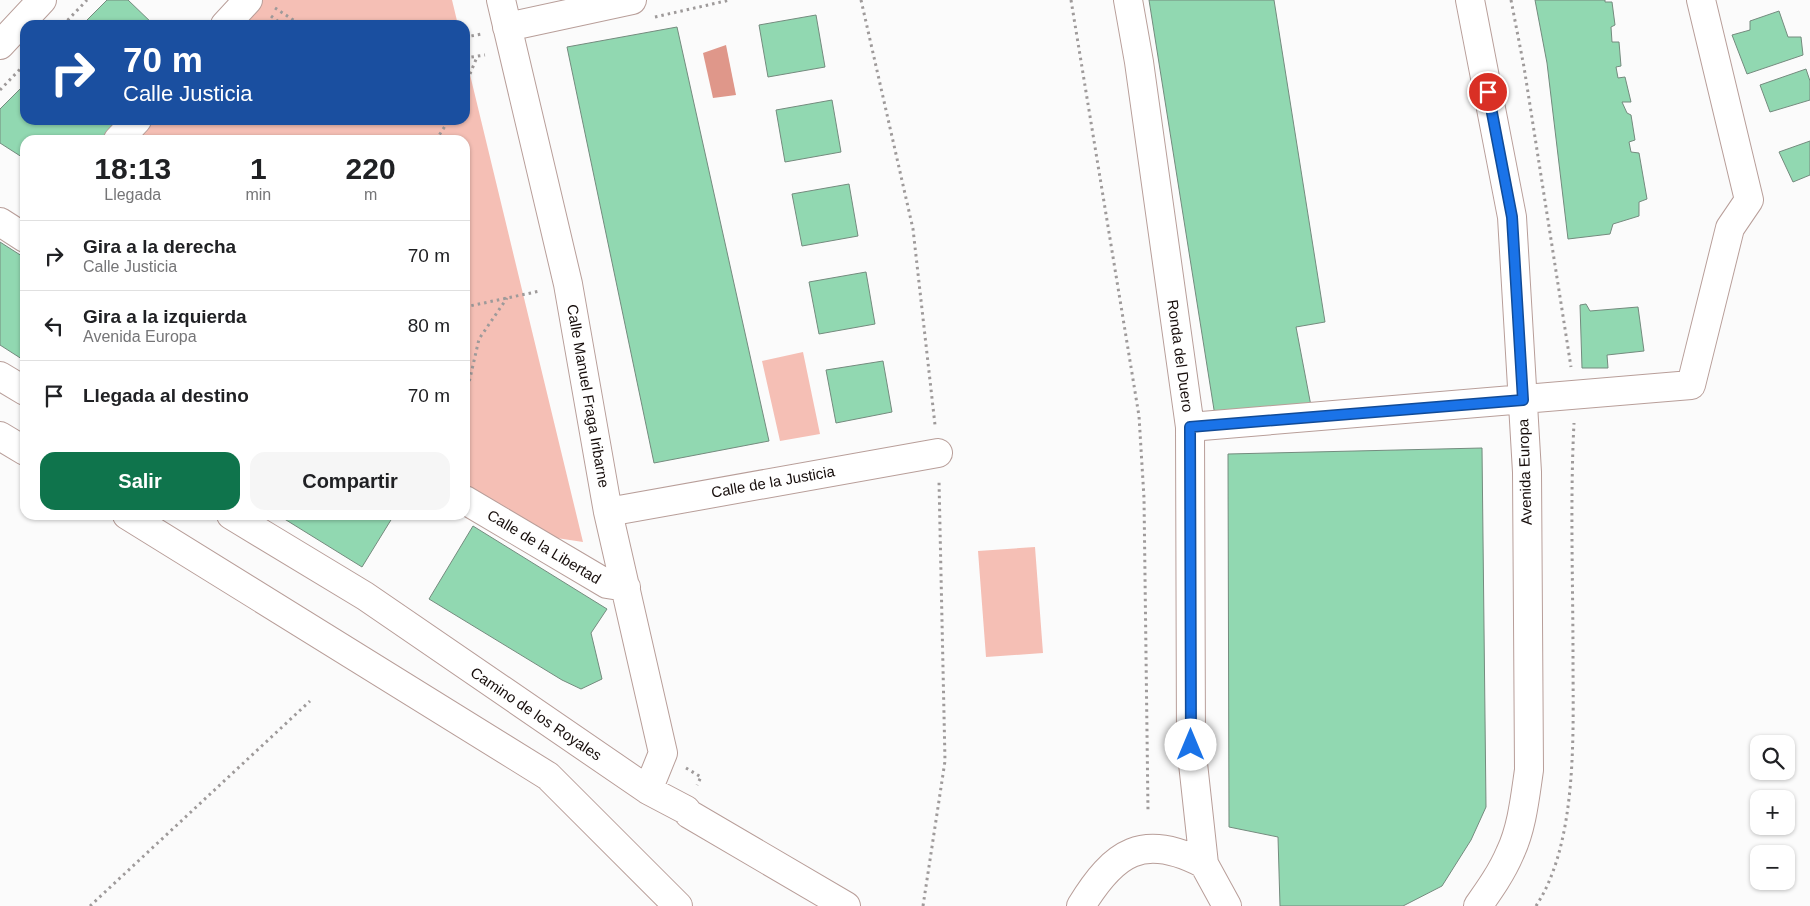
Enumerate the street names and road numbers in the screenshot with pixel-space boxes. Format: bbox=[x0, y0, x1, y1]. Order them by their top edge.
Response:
street label: Ronda del Duero bbox=[1164, 299, 1197, 413]
street label: Calle Manuel Fraga Iribarne bbox=[564, 303, 613, 489]
street label: Avenida Europa bbox=[1514, 418, 1535, 526]
street label: Calle de la Justicia bbox=[710, 462, 837, 501]
street label: Calle de la Libertad bbox=[484, 506, 604, 587]
street label: Camino de los Royales bbox=[468, 663, 605, 764]

